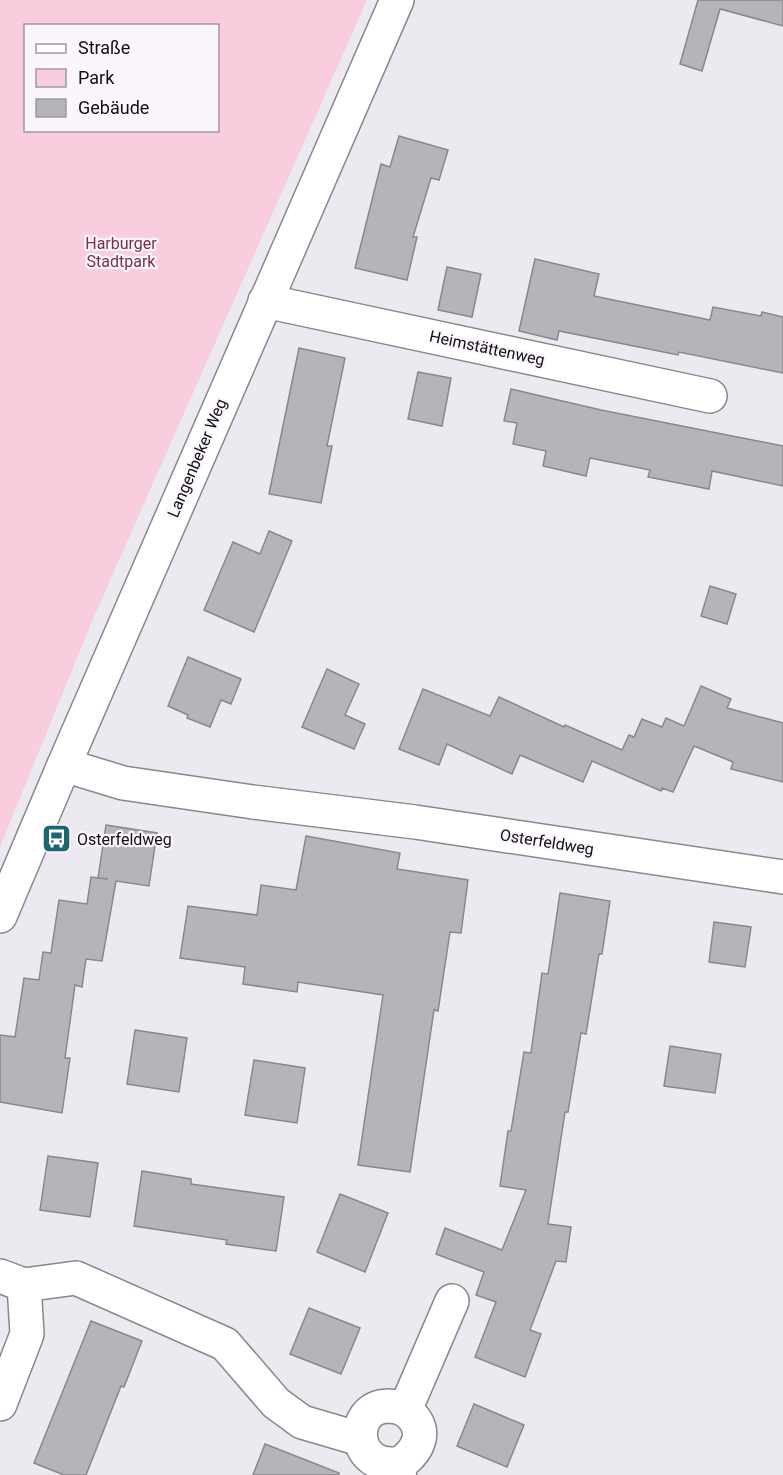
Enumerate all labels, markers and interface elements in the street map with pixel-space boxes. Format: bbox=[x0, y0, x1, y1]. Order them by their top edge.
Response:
legend bbox=[24, 24, 219, 132]
text: Straße bbox=[78, 37, 130, 58]
text: Park bbox=[78, 67, 115, 88]
text: Gebäude bbox=[78, 97, 149, 118]
park label: Harburger Stadtpark bbox=[85, 234, 157, 271]
street label: Heimstättenweg bbox=[428, 327, 546, 369]
street label: Langenbeker Weg bbox=[163, 396, 231, 520]
bus stop icon: Osterfeldweg bbox=[40, 823, 72, 855]
street label: Osterfeldweg bbox=[499, 825, 595, 859]
place label: Osterfeldweg bbox=[77, 830, 172, 849]

